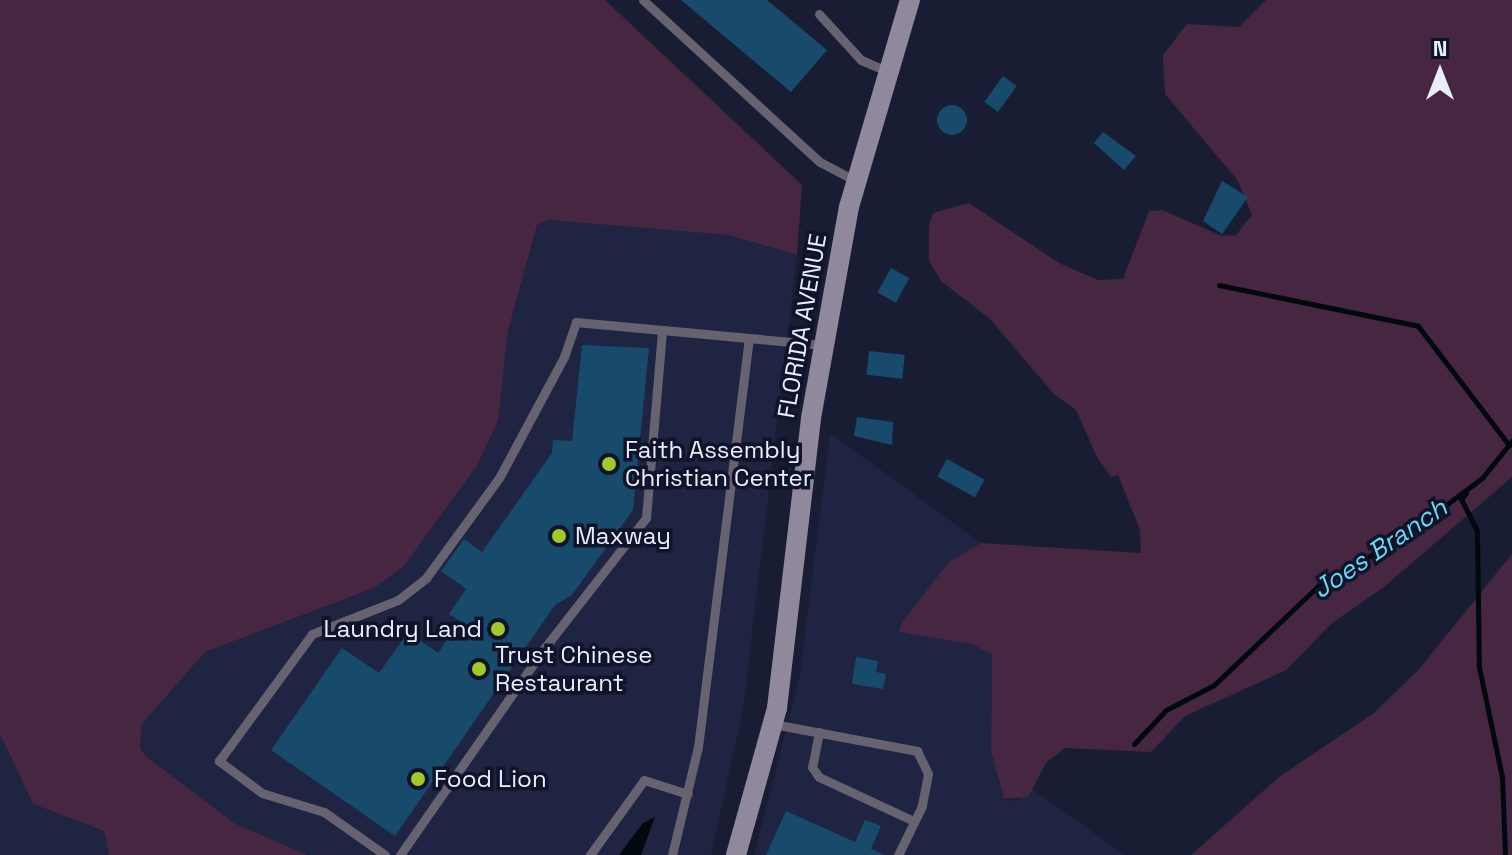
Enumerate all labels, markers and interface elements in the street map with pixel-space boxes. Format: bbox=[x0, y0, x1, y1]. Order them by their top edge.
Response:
north arrow bbox=[1400, 32, 1480, 112]
text: N bbox=[1433, 34, 1447, 62]
street label: FLORIDA AVENUE bbox=[772, 231, 832, 421]
place label: Faith Assembly Christian Center bbox=[625, 436, 812, 492]
marker: Faith Assembly Christian Center bbox=[600, 455, 618, 473]
water label: Joes Branch bbox=[1307, 493, 1453, 605]
place label: Maxway bbox=[575, 522, 671, 550]
marker: Maxway bbox=[550, 527, 568, 545]
place label: Laundry Land bbox=[324, 615, 482, 643]
marker: Laundry Land bbox=[489, 620, 507, 638]
place label: Trust Chinese Restaurant bbox=[495, 641, 652, 697]
marker: Trust Chinese Restaurant bbox=[470, 660, 488, 678]
place label: Food Lion bbox=[434, 765, 547, 793]
marker: Food Lion bbox=[409, 770, 427, 788]

